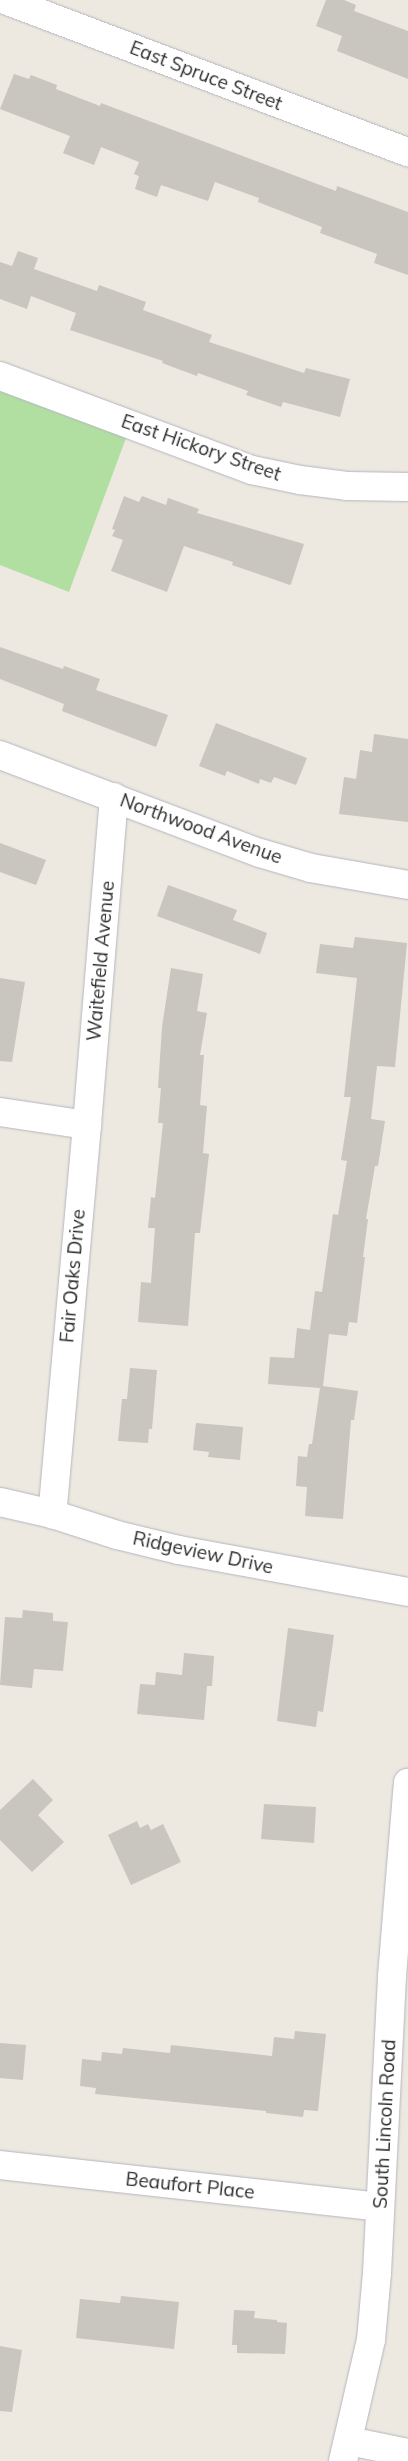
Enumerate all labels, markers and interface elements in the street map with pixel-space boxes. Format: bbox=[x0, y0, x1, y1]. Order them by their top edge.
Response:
street label: East Spruce Street bbox=[127, 36, 285, 116]
street label: East Hickory Street bbox=[118, 410, 284, 486]
street label: Northwood Avenue bbox=[117, 789, 285, 869]
street label: Waitefield Avenue bbox=[83, 880, 119, 1042]
street label: Fair Oaks Drive bbox=[56, 1208, 90, 1344]
street label: Ridgeview Drive bbox=[131, 1527, 275, 1579]
street label: South Lincoln Road bbox=[369, 2039, 401, 2209]
street label: Beaufort Place bbox=[124, 2168, 256, 2204]

